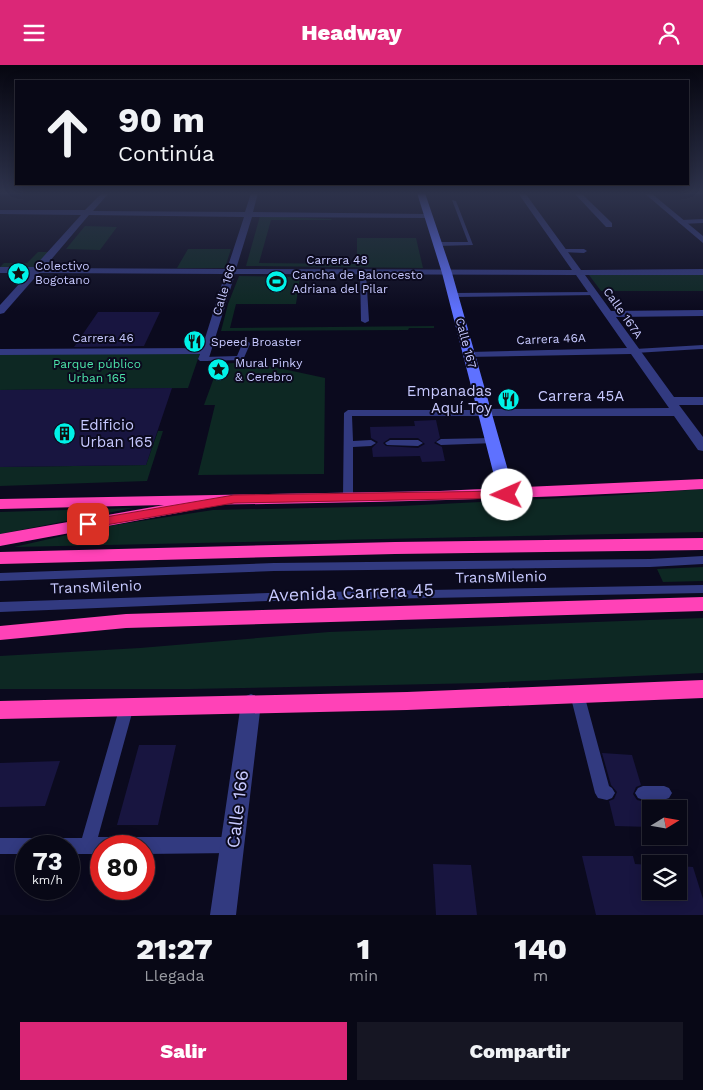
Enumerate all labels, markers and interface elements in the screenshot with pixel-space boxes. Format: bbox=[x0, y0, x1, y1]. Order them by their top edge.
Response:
icon: menu bbox=[20, 19, 48, 47]
icon: person bbox=[655, 19, 683, 47]
text: Headway bbox=[301, 20, 402, 45]
text: 90 m bbox=[118, 99, 205, 141]
icon: ahead bbox=[35, 100, 100, 165]
text: Continúa bbox=[118, 141, 214, 166]
street label: Carrera 48 bbox=[306, 253, 368, 267]
place label: Colectivo Bogotano bbox=[35, 259, 90, 287]
place icon: Colectivo Bogotano bbox=[7, 261, 31, 285]
street label: Calle 166 bbox=[210, 263, 238, 317]
place label: Cancha de Baloncesto Adriana del Pilar bbox=[292, 268, 423, 296]
sports icon: Cancha de Baloncesto Adriana del Pilar bbox=[264, 270, 288, 294]
street label: Calle 167A bbox=[600, 285, 646, 341]
street label: Calle 167 bbox=[453, 316, 480, 370]
restaurant icon: Speed Broaster bbox=[183, 330, 207, 354]
street label: Carrera 46 bbox=[72, 331, 134, 345]
street label: Carrera 46A bbox=[516, 331, 586, 347]
place label: Speed Broaster bbox=[211, 335, 301, 349]
place label: Mural Pinky & Cerebro bbox=[235, 356, 303, 384]
park label: Parque público Urban 165 bbox=[53, 357, 141, 385]
place icon: Mural Pinky & Cerebro bbox=[207, 358, 231, 382]
place label: Empanadas Aquí Toy bbox=[407, 382, 492, 417]
street label: Carrera 45A bbox=[538, 387, 624, 405]
restaurant icon: Empanadas Aquí Toy bbox=[496, 388, 520, 412]
place label: Edificio Urban 165 bbox=[80, 416, 152, 451]
building icon: Edificio Urban 165 bbox=[52, 422, 76, 446]
position arrow bbox=[480, 468, 532, 520]
pin bbox=[67, 503, 109, 545]
icon: arrive bbox=[74, 510, 102, 538]
street label: TransMilenio bbox=[455, 567, 547, 587]
street label: TransMilenio bbox=[50, 576, 142, 598]
street label: Avenida Carrera 45 bbox=[268, 579, 434, 605]
street label: Calle 166 bbox=[222, 769, 252, 849]
north arrow bbox=[642, 800, 688, 845]
map controls bbox=[642, 800, 687, 900]
speed limit sign: 80 bbox=[90, 835, 155, 900]
text: 73 bbox=[32, 847, 63, 876]
button: layers bbox=[642, 855, 687, 900]
text: km/h bbox=[32, 873, 63, 887]
text: 21:27 bbox=[136, 931, 213, 966]
text: 1 bbox=[357, 931, 370, 966]
text: 140 bbox=[514, 931, 567, 966]
text: Llegada bbox=[144, 966, 205, 985]
text: min bbox=[349, 966, 378, 985]
text: m bbox=[533, 966, 548, 985]
button: Salir bbox=[20, 1022, 347, 1080]
button: Compartir bbox=[357, 1022, 683, 1080]

